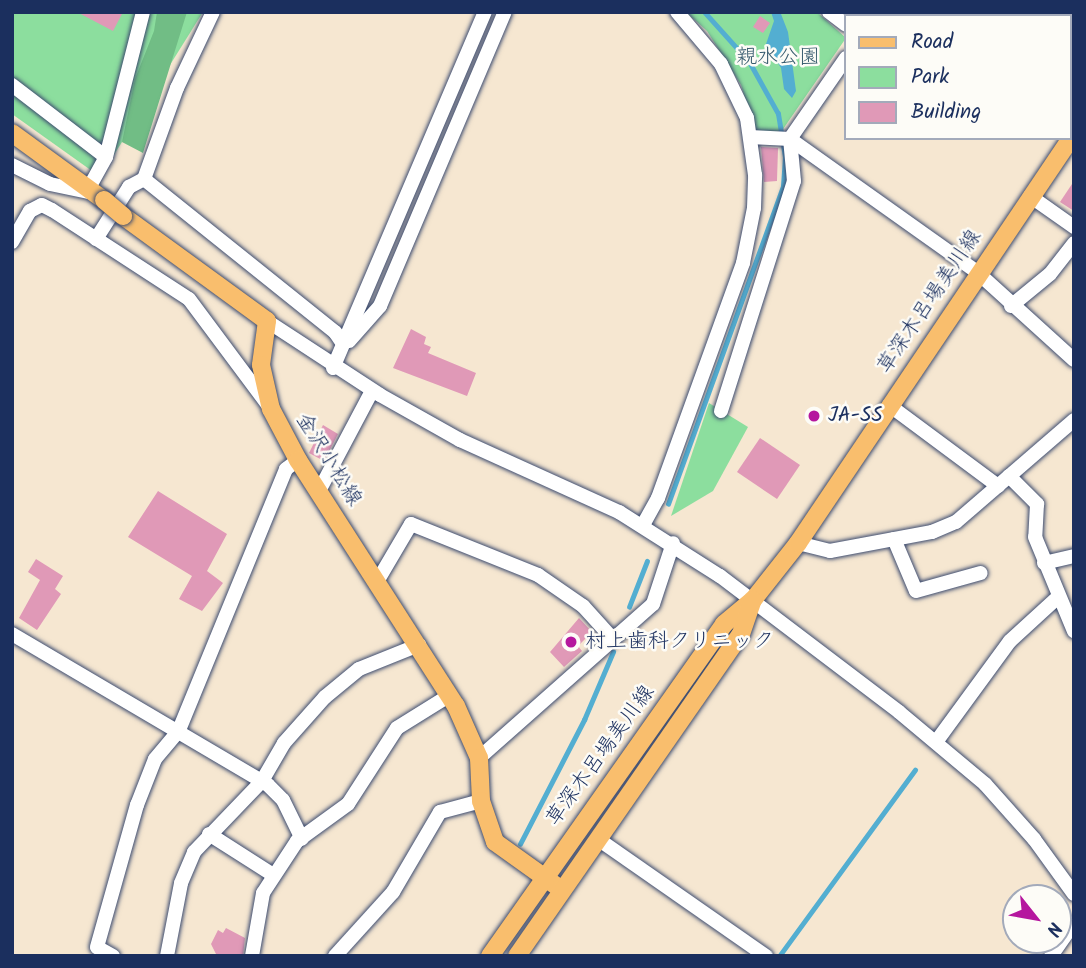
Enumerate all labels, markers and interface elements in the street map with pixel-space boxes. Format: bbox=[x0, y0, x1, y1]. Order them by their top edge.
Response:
legend bbox=[844, 14, 1072, 140]
text: Road bbox=[911, 26, 953, 59]
park label: 親水公園 bbox=[736, 45, 820, 71]
text: Park bbox=[911, 61, 949, 94]
text: Building bbox=[911, 96, 981, 129]
street label: 草深木呂場美川線 bbox=[873, 225, 987, 379]
place label: JA-SS bbox=[828, 403, 883, 429]
marker: JA-SS bbox=[806, 408, 822, 424]
street label: 金沢小松線 bbox=[289, 409, 367, 511]
place label: 村上歯科クリニック bbox=[585, 629, 774, 655]
marker: 村上歯科クリニック bbox=[563, 634, 579, 650]
street label: 草深木呂場美川線 bbox=[541, 681, 661, 831]
north arrow bbox=[1002, 884, 1072, 954]
text: N bbox=[1037, 916, 1069, 942]

